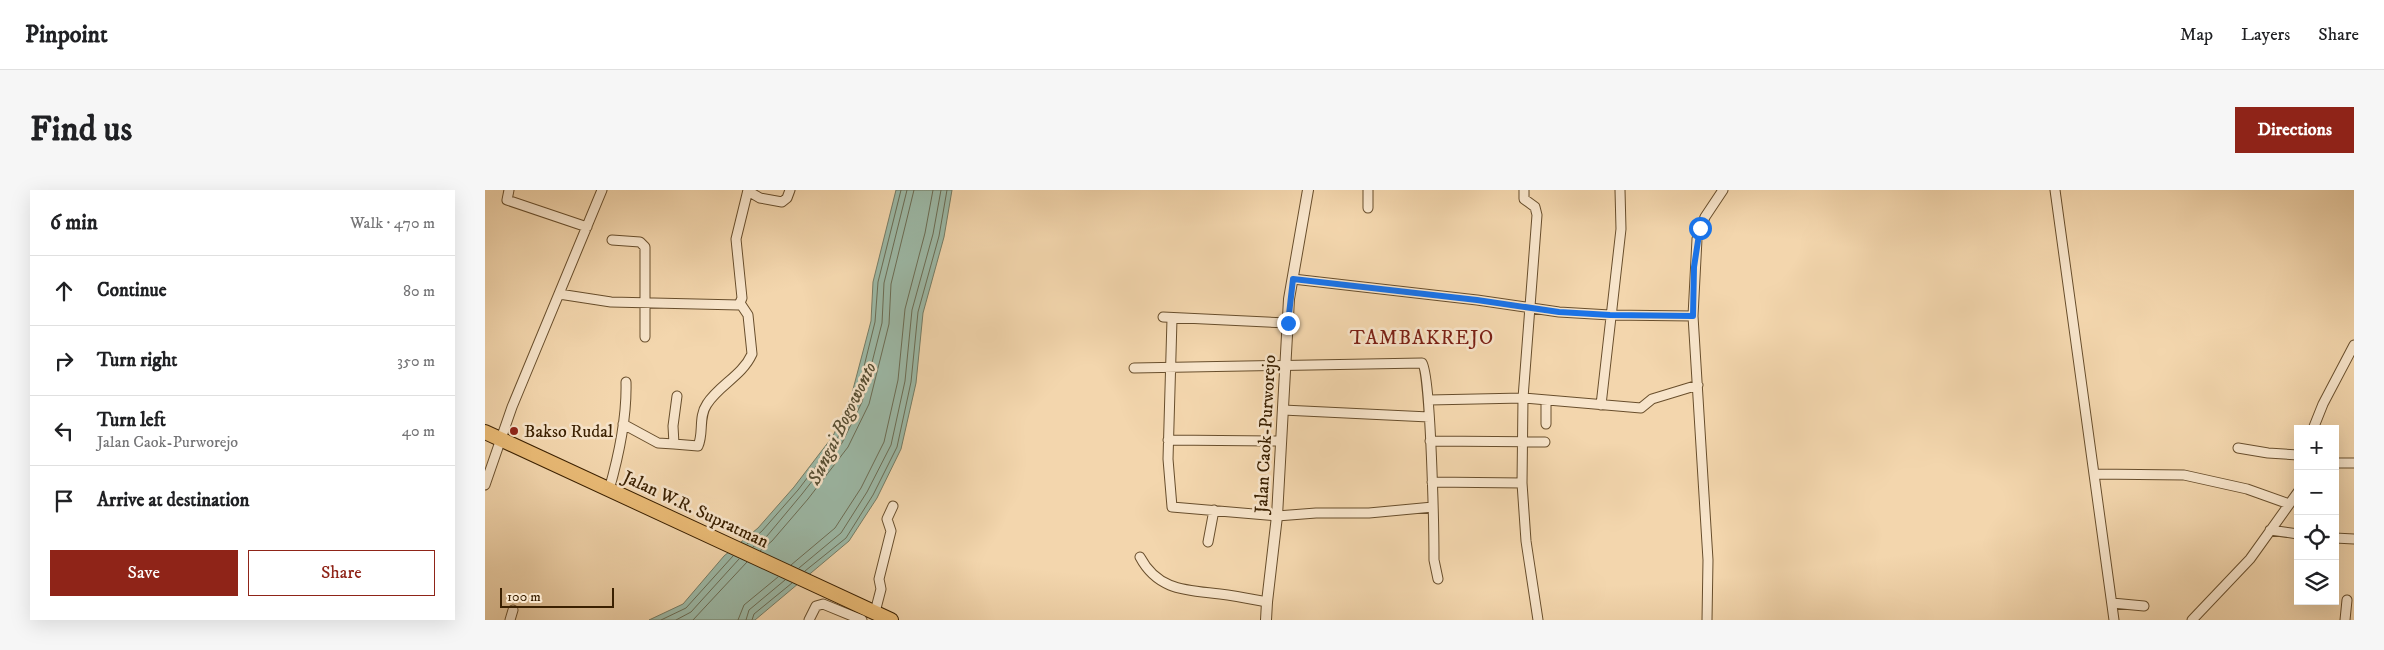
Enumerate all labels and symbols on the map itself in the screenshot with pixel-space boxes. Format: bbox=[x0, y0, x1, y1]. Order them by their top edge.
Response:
route start bbox=[1689, 217, 1712, 240]
route end bbox=[1277, 312, 1300, 335]
district label: TAMBAKREJO bbox=[1350, 326, 1494, 351]
street label: Jalan Caok-Purworejo bbox=[1251, 354, 1281, 516]
water label: Sungai Bogowonto bbox=[802, 359, 882, 490]
place label: Bakso Rudal bbox=[524, 421, 614, 443]
marker: Bakso Rudal bbox=[508, 425, 520, 437]
street label: Jalan W.R. Supratman bbox=[617, 466, 773, 554]
scale bar bbox=[500, 585, 614, 608]

